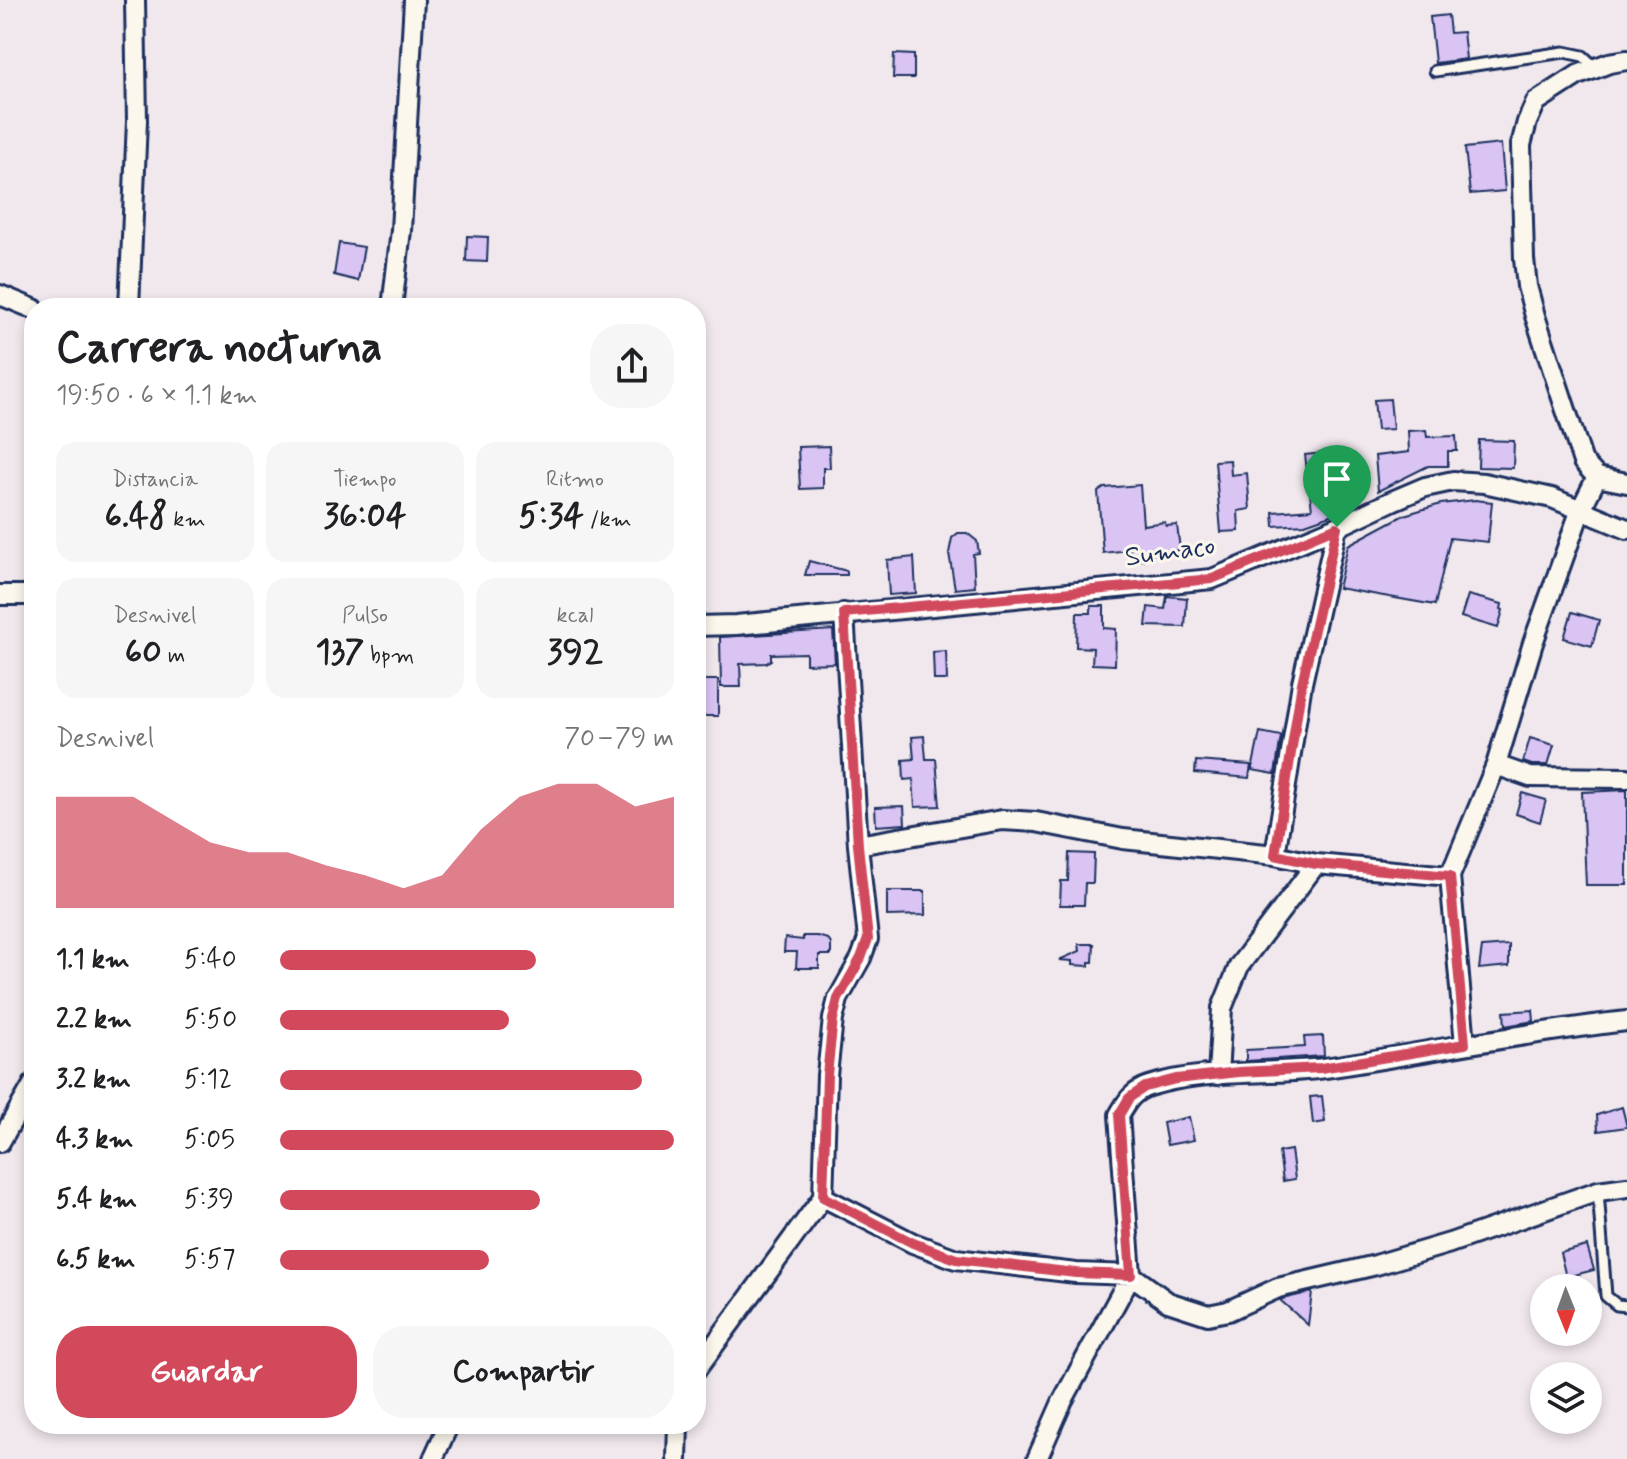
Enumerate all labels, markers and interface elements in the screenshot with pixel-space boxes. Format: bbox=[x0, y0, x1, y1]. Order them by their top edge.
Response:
text: Carrera nocturna bbox=[56, 320, 382, 378]
button: share bbox=[590, 324, 674, 408]
text: 19:50 · 6 × 1.1 km bbox=[56, 379, 257, 413]
pin bbox=[1303, 445, 1371, 527]
icon: arrive bbox=[1315, 457, 1359, 501]
text: Distancia bbox=[112, 466, 198, 494]
text: Tiempo bbox=[333, 466, 397, 494]
text: Ritmo bbox=[546, 466, 604, 494]
text: 6.48 bbox=[105, 494, 167, 539]
text: 36:04 bbox=[324, 494, 406, 539]
text: 5:34 bbox=[518, 494, 584, 539]
text: km bbox=[167, 506, 205, 534]
text: /km bbox=[584, 506, 632, 534]
street label: Sumaco bbox=[1123, 527, 1217, 577]
text: Desnivel bbox=[113, 602, 197, 630]
text: Pulso bbox=[342, 602, 388, 630]
text: kcal bbox=[557, 602, 593, 630]
text: 60 bbox=[125, 630, 162, 675]
text: 137 bbox=[316, 630, 364, 675]
text: 392 bbox=[547, 630, 603, 675]
text: m bbox=[162, 642, 185, 670]
text: bpm bbox=[364, 642, 414, 670]
text: Desnivel bbox=[56, 722, 154, 756]
text: 70–79 m bbox=[564, 722, 674, 756]
text: 1.1 km bbox=[56, 943, 130, 977]
text: 5:40 bbox=[184, 943, 237, 977]
text: 2.2 km bbox=[56, 1003, 132, 1037]
text: 5:50 bbox=[184, 1003, 237, 1037]
text: 3.2 km bbox=[56, 1063, 131, 1097]
text: 5:12 bbox=[184, 1063, 232, 1097]
text: 4.3 km bbox=[56, 1123, 133, 1157]
text: 5:05 bbox=[184, 1123, 235, 1157]
text: 5.4 km bbox=[56, 1183, 137, 1217]
text: 5:39 bbox=[184, 1183, 234, 1217]
text: 6.5 km bbox=[56, 1243, 135, 1277]
text: 5:57 bbox=[184, 1243, 235, 1277]
north arrow bbox=[1530, 1274, 1602, 1346]
map controls bbox=[1530, 1274, 1602, 1434]
button: Guardar bbox=[56, 1326, 357, 1418]
button: Compartir bbox=[373, 1326, 674, 1418]
button: layers bbox=[1530, 1362, 1602, 1434]

